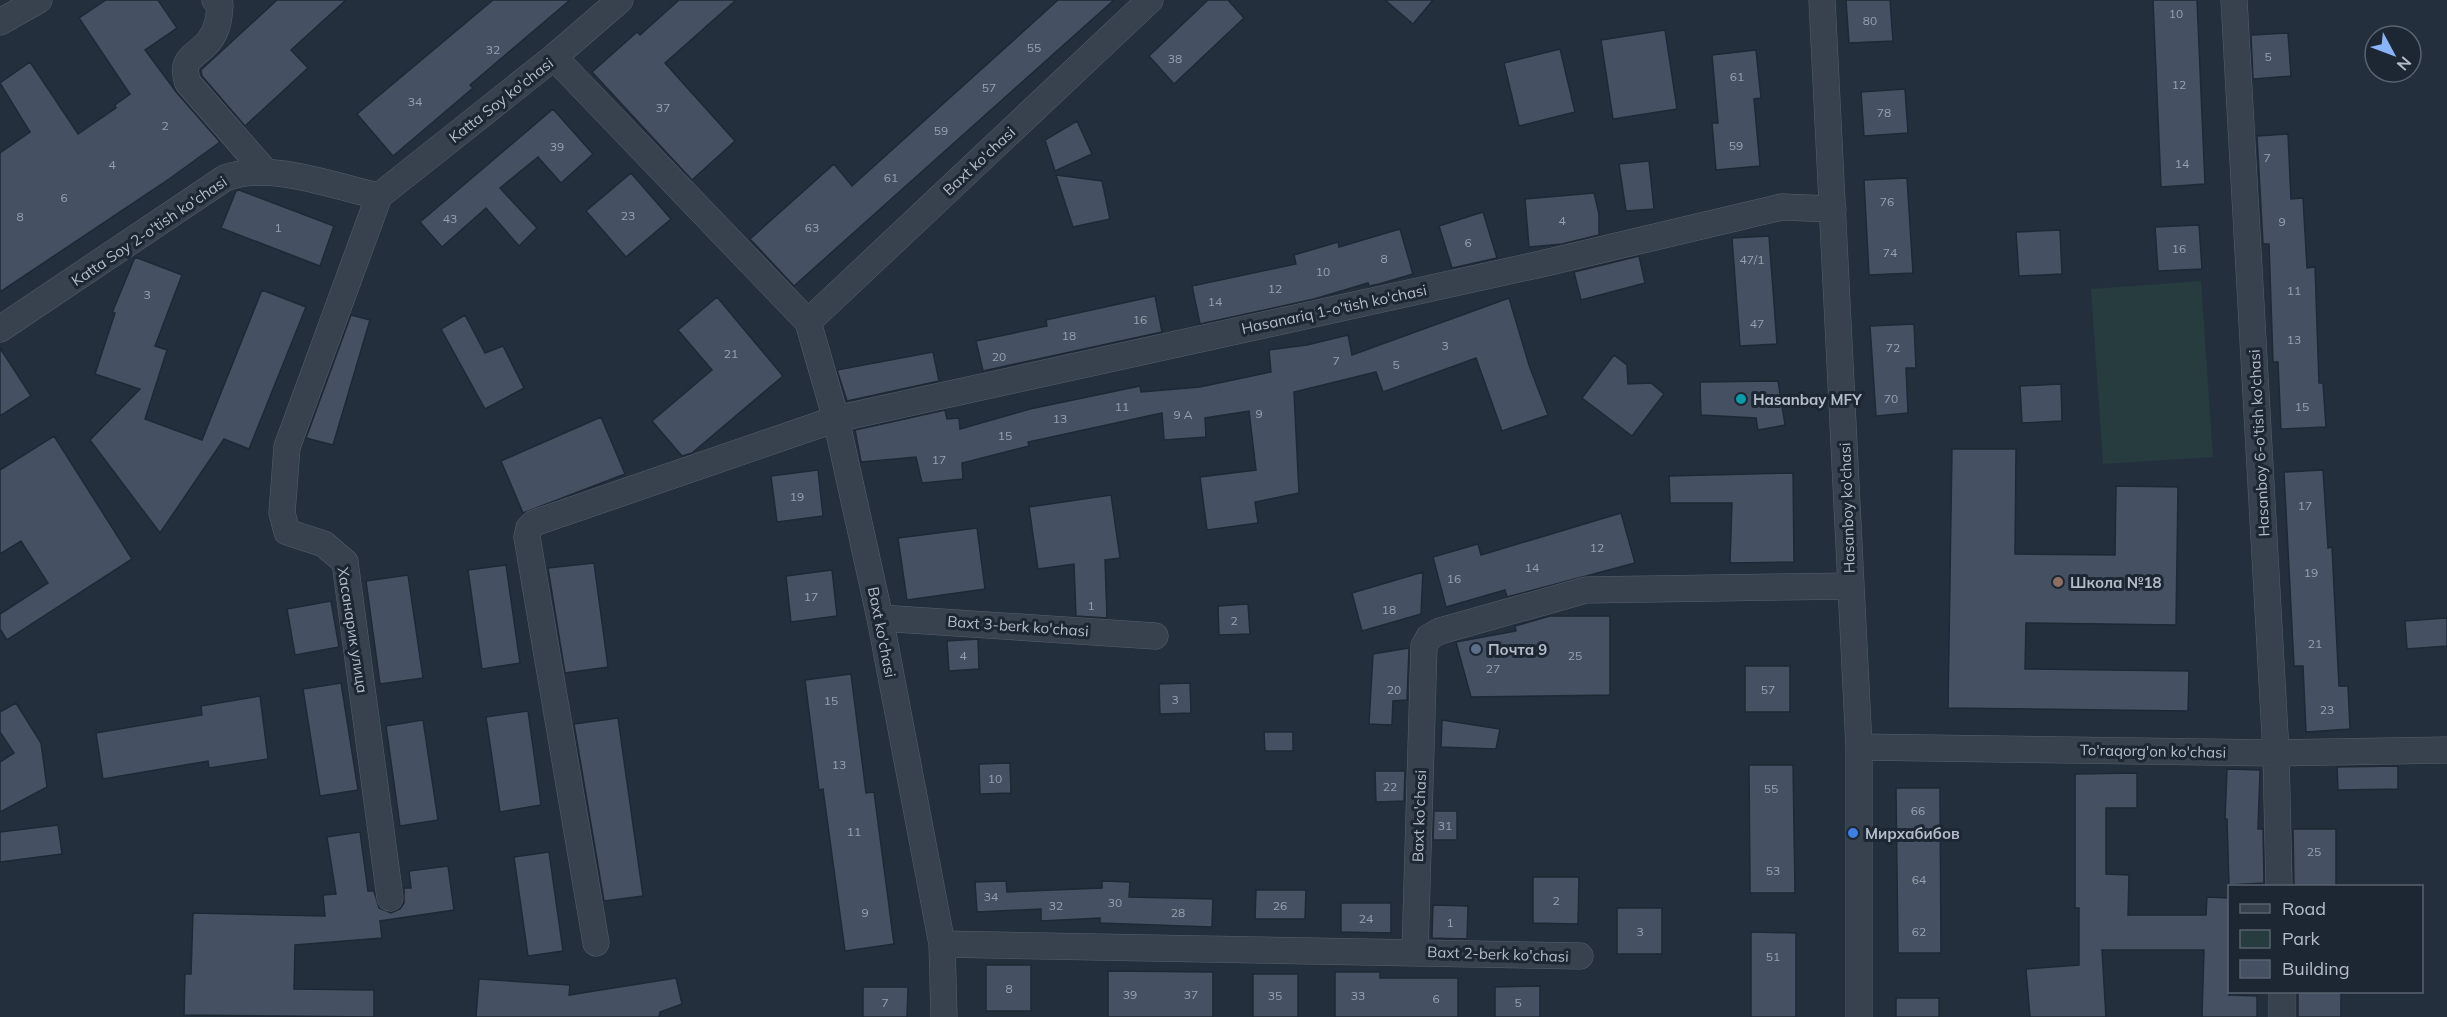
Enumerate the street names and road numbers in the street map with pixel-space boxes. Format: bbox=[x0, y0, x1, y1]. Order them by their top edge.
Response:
street label: Katta Soy ko'chasi bbox=[445, 53, 557, 147]
street label: Baxt ko'chasi bbox=[939, 123, 1019, 199]
street label: Katta Soy 2-o'tish ko'chasi bbox=[68, 172, 230, 290]
street label: Hasanariq 1-o'tish ko'chasi bbox=[1240, 280, 1428, 338]
street label: Hasanboy 6-o'tish ko'chasi bbox=[2245, 349, 2273, 537]
street label: Hasanboy ko'chasi bbox=[1835, 442, 1859, 574]
street label: Хасанарик улица bbox=[334, 566, 372, 694]
street label: Baxt ko'chasi bbox=[864, 585, 900, 679]
street label: Baxt 3-berk ko'chasi bbox=[947, 612, 1089, 640]
street label: To'raqorg'on ko'chasi bbox=[2080, 740, 2226, 762]
street label: Baxt ko'chasi bbox=[1408, 770, 1430, 862]
street label: Baxt 2-berk ko'chasi bbox=[1427, 942, 1569, 966]

